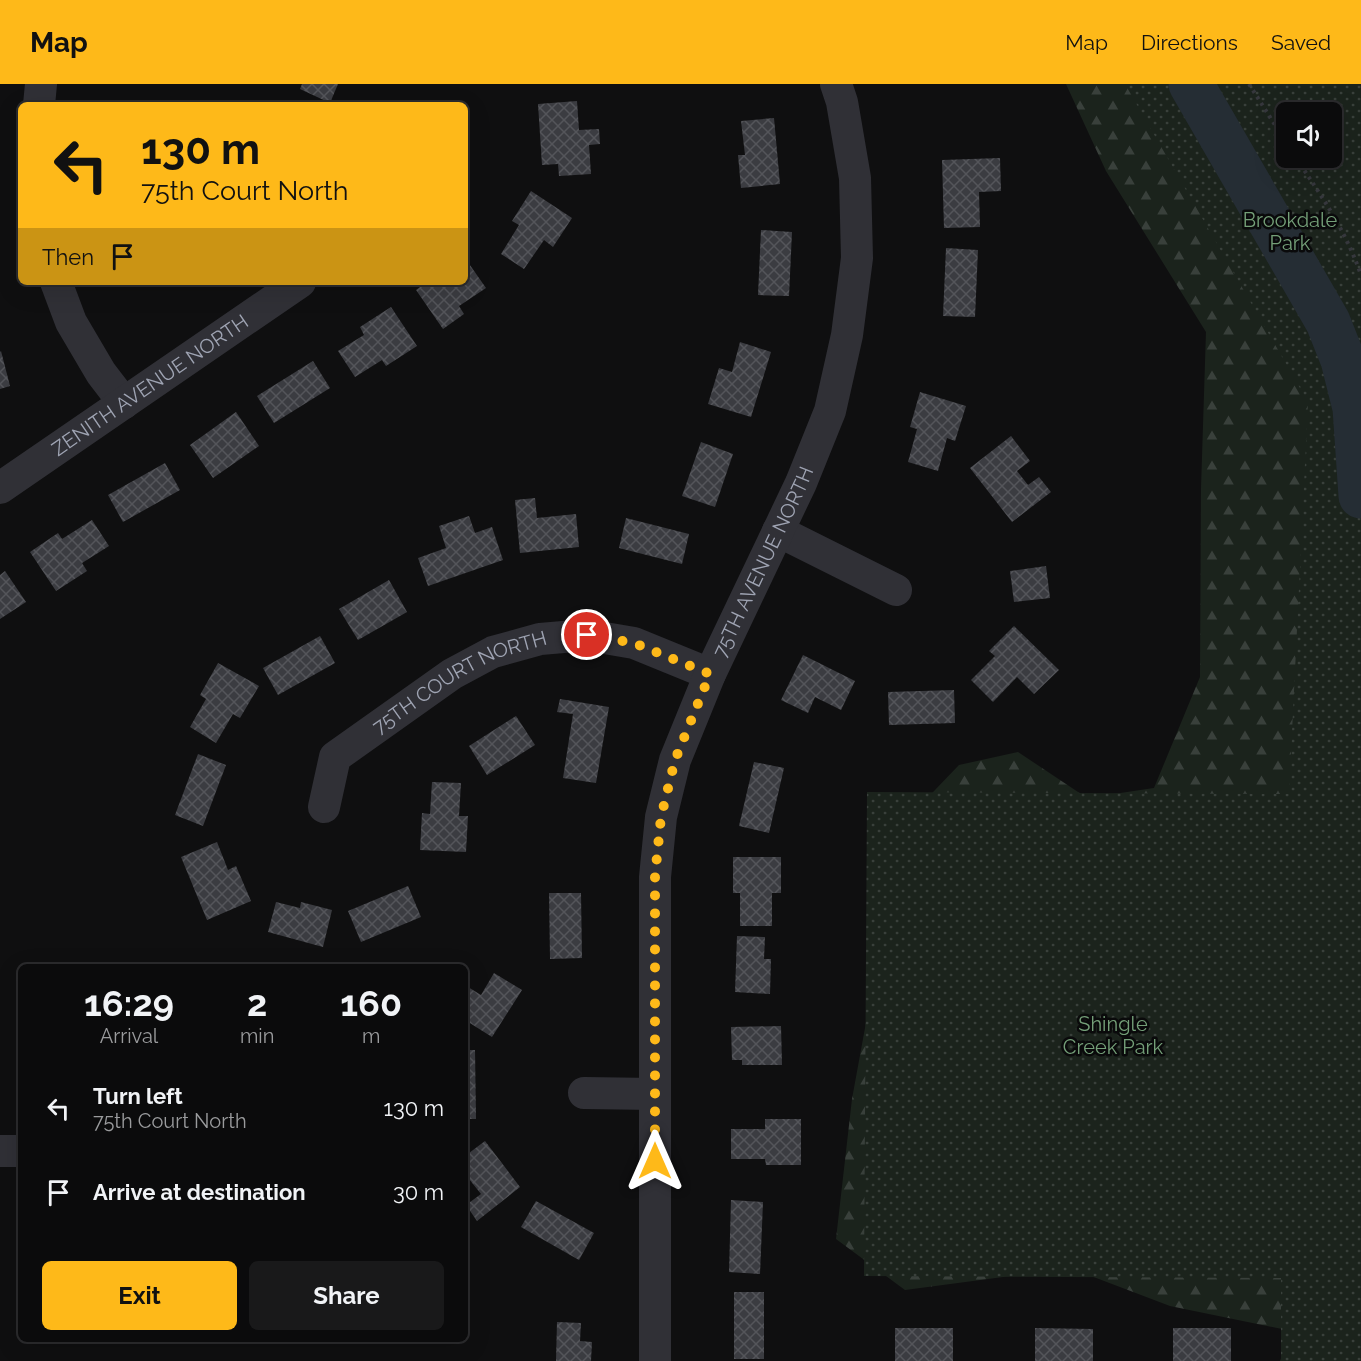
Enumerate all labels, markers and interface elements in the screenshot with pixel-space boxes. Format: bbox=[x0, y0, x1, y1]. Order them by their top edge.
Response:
text: Map bbox=[30, 26, 88, 59]
text: Map bbox=[1065, 30, 1108, 55]
text: Directions bbox=[1141, 30, 1238, 55]
text: Saved bbox=[1271, 30, 1331, 55]
map controls bbox=[1276, 102, 1342, 168]
button: sound bbox=[1276, 102, 1342, 168]
text: 130 m bbox=[141, 125, 260, 174]
icon: left bbox=[42, 126, 120, 204]
text: 75th Court North bbox=[141, 175, 348, 206]
park label: Brookdale Park bbox=[1243, 208, 1337, 255]
icon: arrive bbox=[106, 240, 139, 273]
text: Then bbox=[42, 244, 94, 270]
street label: ZENITH AVENUE NORTH bbox=[47, 309, 253, 461]
street label: 75TH AVENUE NORTH bbox=[708, 463, 818, 661]
pin bbox=[561, 609, 612, 660]
icon: arrive bbox=[570, 618, 603, 651]
street label: 75TH COURT NORTH bbox=[368, 626, 549, 739]
text: 16:29 bbox=[84, 982, 174, 1024]
text: 2 bbox=[247, 982, 267, 1024]
text: 160 bbox=[340, 982, 402, 1024]
park label: Shingle Creek Park bbox=[1063, 1012, 1164, 1059]
text: Arrival bbox=[100, 1024, 158, 1048]
text: min bbox=[240, 1024, 274, 1048]
text: m bbox=[362, 1024, 380, 1048]
text: Turn left bbox=[93, 1083, 183, 1109]
icon: left bbox=[42, 1092, 75, 1125]
text: 130 m bbox=[384, 1095, 444, 1121]
text: 75th Court North bbox=[93, 1109, 247, 1133]
position arrow bbox=[623, 1129, 687, 1193]
icon: arrive bbox=[42, 1176, 75, 1209]
text: Arrive at destination bbox=[93, 1179, 306, 1205]
text: 30 m bbox=[393, 1179, 444, 1205]
button: Exit bbox=[42, 1261, 237, 1330]
button: Share bbox=[249, 1261, 444, 1330]

